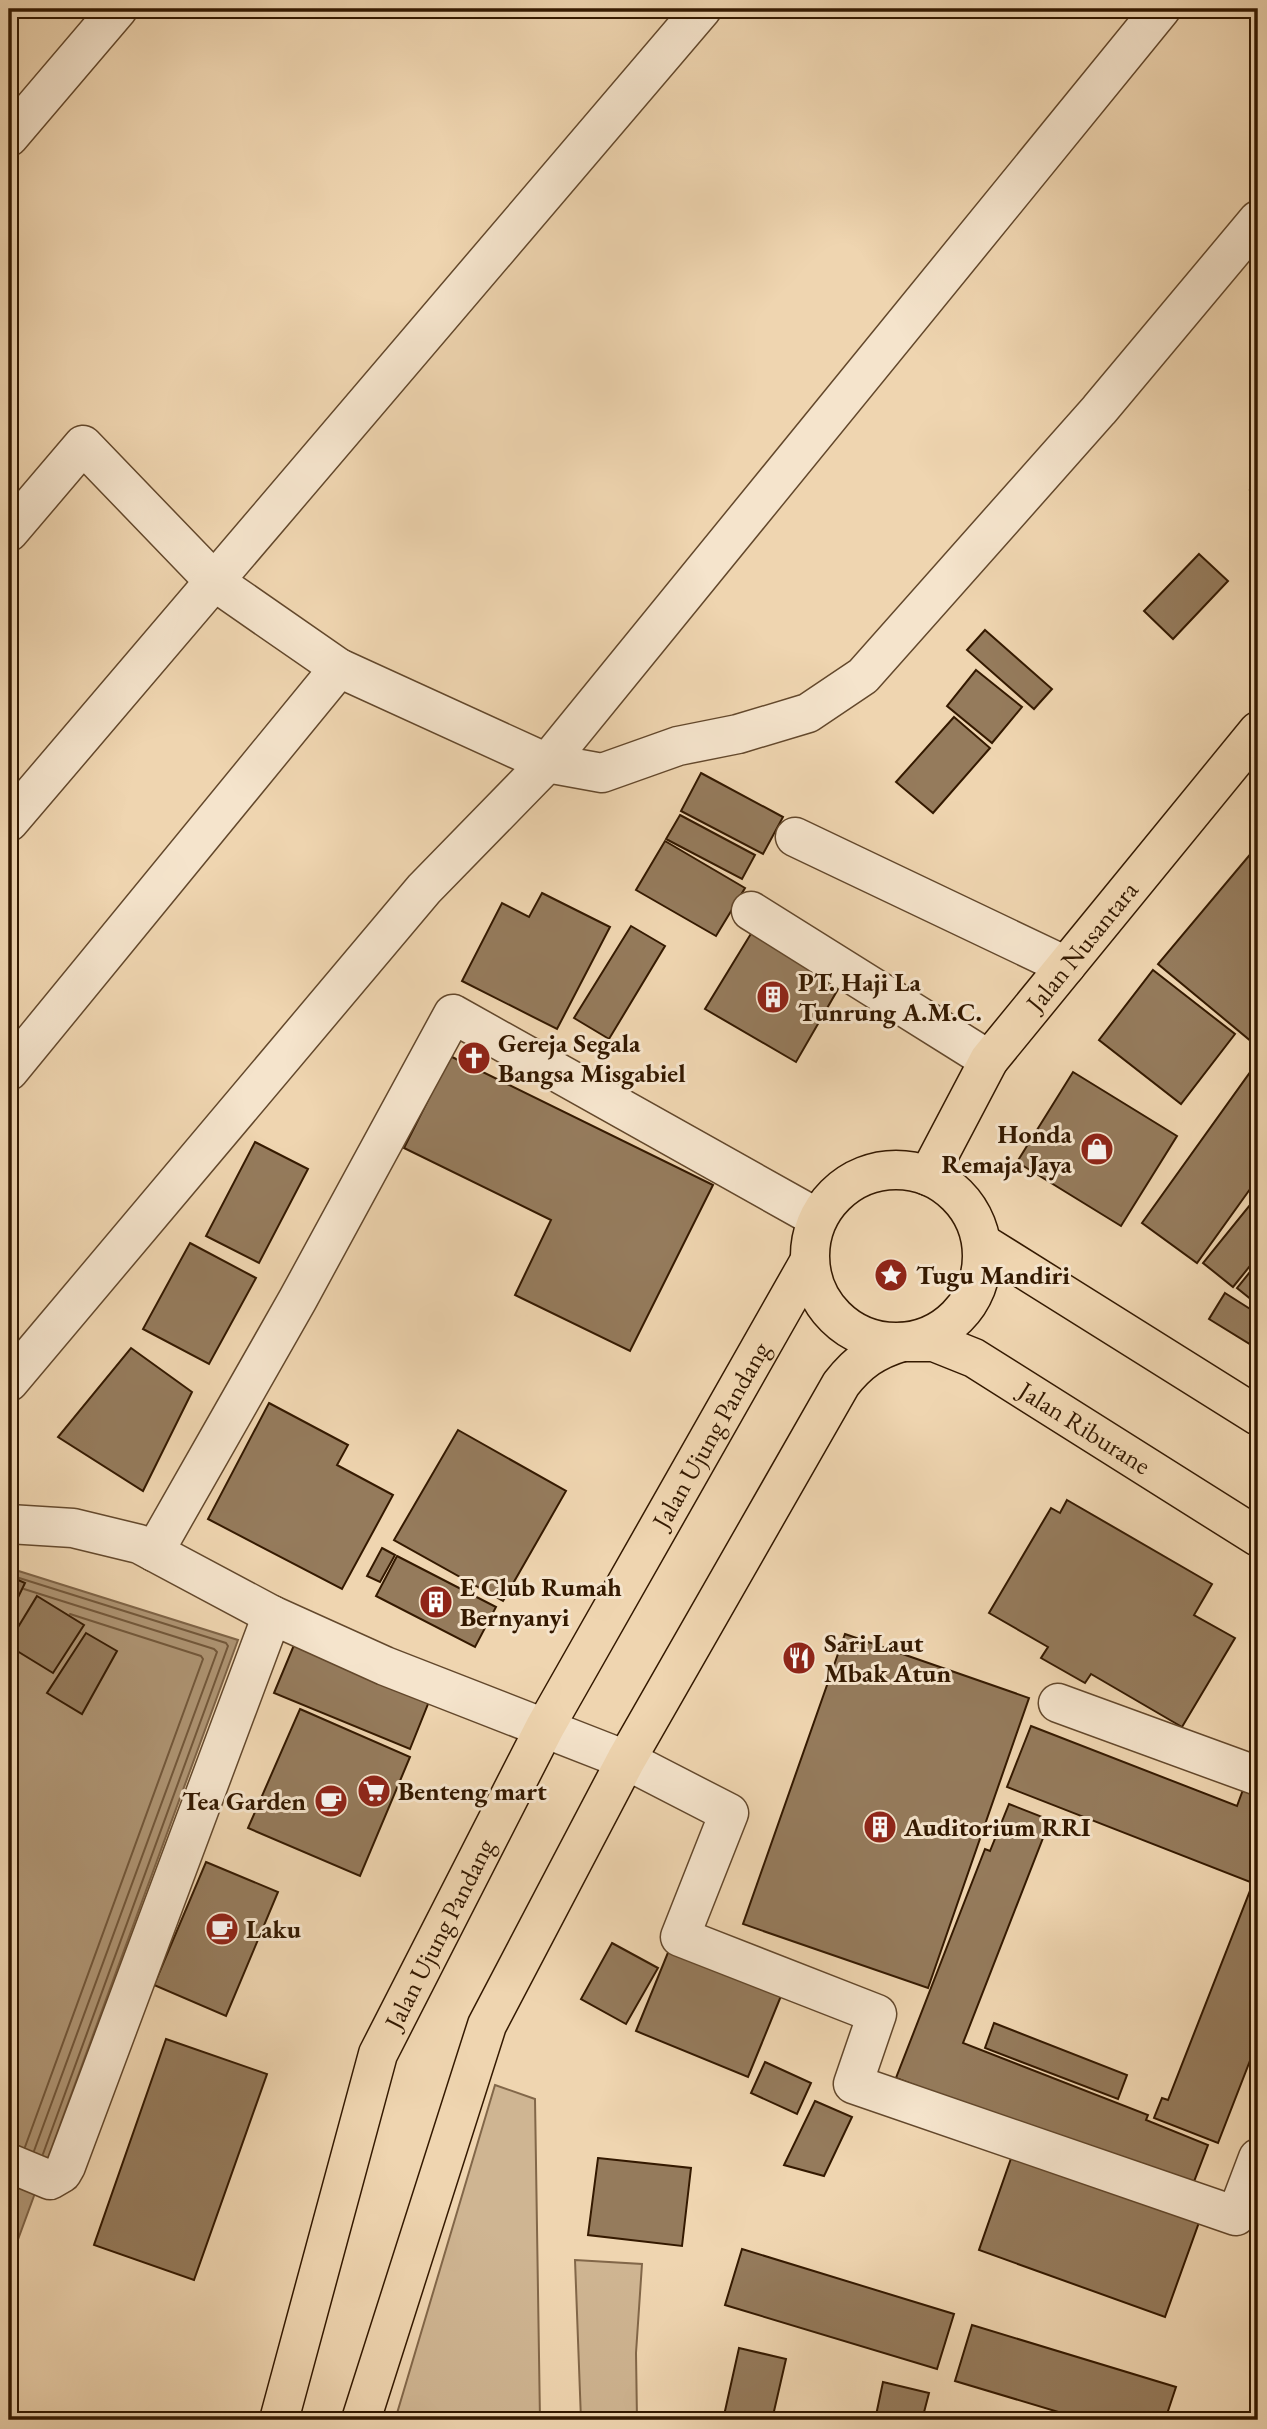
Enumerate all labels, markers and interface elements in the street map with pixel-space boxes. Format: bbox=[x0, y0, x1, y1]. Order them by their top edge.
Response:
street label: Jalan Nusantara bbox=[1017, 873, 1146, 1020]
place label: PT. Haji La Tunrung A.M.C. bbox=[798, 965, 982, 1029]
building icon: PT. Haji La Tunrung A.M.C. bbox=[754, 978, 792, 1016]
place label: Gereja Segala Bangsa Misgabiel bbox=[498, 1026, 686, 1090]
church icon: Gereja Segala Bangsa Misgabiel bbox=[455, 1039, 493, 1077]
place label: Honda Remaja Jaya bbox=[941, 1117, 1073, 1181]
shop icon: Honda Remaja Jaya bbox=[1078, 1130, 1116, 1168]
place icon: Tugu Mandiri bbox=[872, 1256, 910, 1294]
place label: Tugu Mandiri bbox=[916, 1258, 1070, 1292]
street label: Jalan Ujung Pandang bbox=[643, 1335, 778, 1536]
street label: Jalan Riburane bbox=[1011, 1372, 1157, 1482]
place label: E Club Rumah Bernyanyi bbox=[460, 1570, 622, 1634]
building icon: E Club Rumah Bernyanyi bbox=[417, 1583, 455, 1621]
place label: Sari Laut Mbak Atun bbox=[824, 1626, 951, 1690]
restaurant icon: Sari Laut Mbak Atun bbox=[780, 1639, 818, 1677]
supermarket icon: Benteng mart bbox=[355, 1772, 393, 1810]
place label: Benteng mart bbox=[398, 1774, 547, 1808]
cafe icon: Tea Garden bbox=[312, 1782, 350, 1820]
place label: Tea Garden bbox=[182, 1784, 306, 1818]
building icon: Auditorium RRI bbox=[861, 1808, 899, 1846]
place label: Auditorium RRI bbox=[903, 1810, 1091, 1844]
street label: Jalan Ujung Pandang bbox=[376, 1832, 502, 2037]
cafe icon: Laku bbox=[203, 1910, 241, 1948]
place label: Laku bbox=[246, 1912, 302, 1946]

